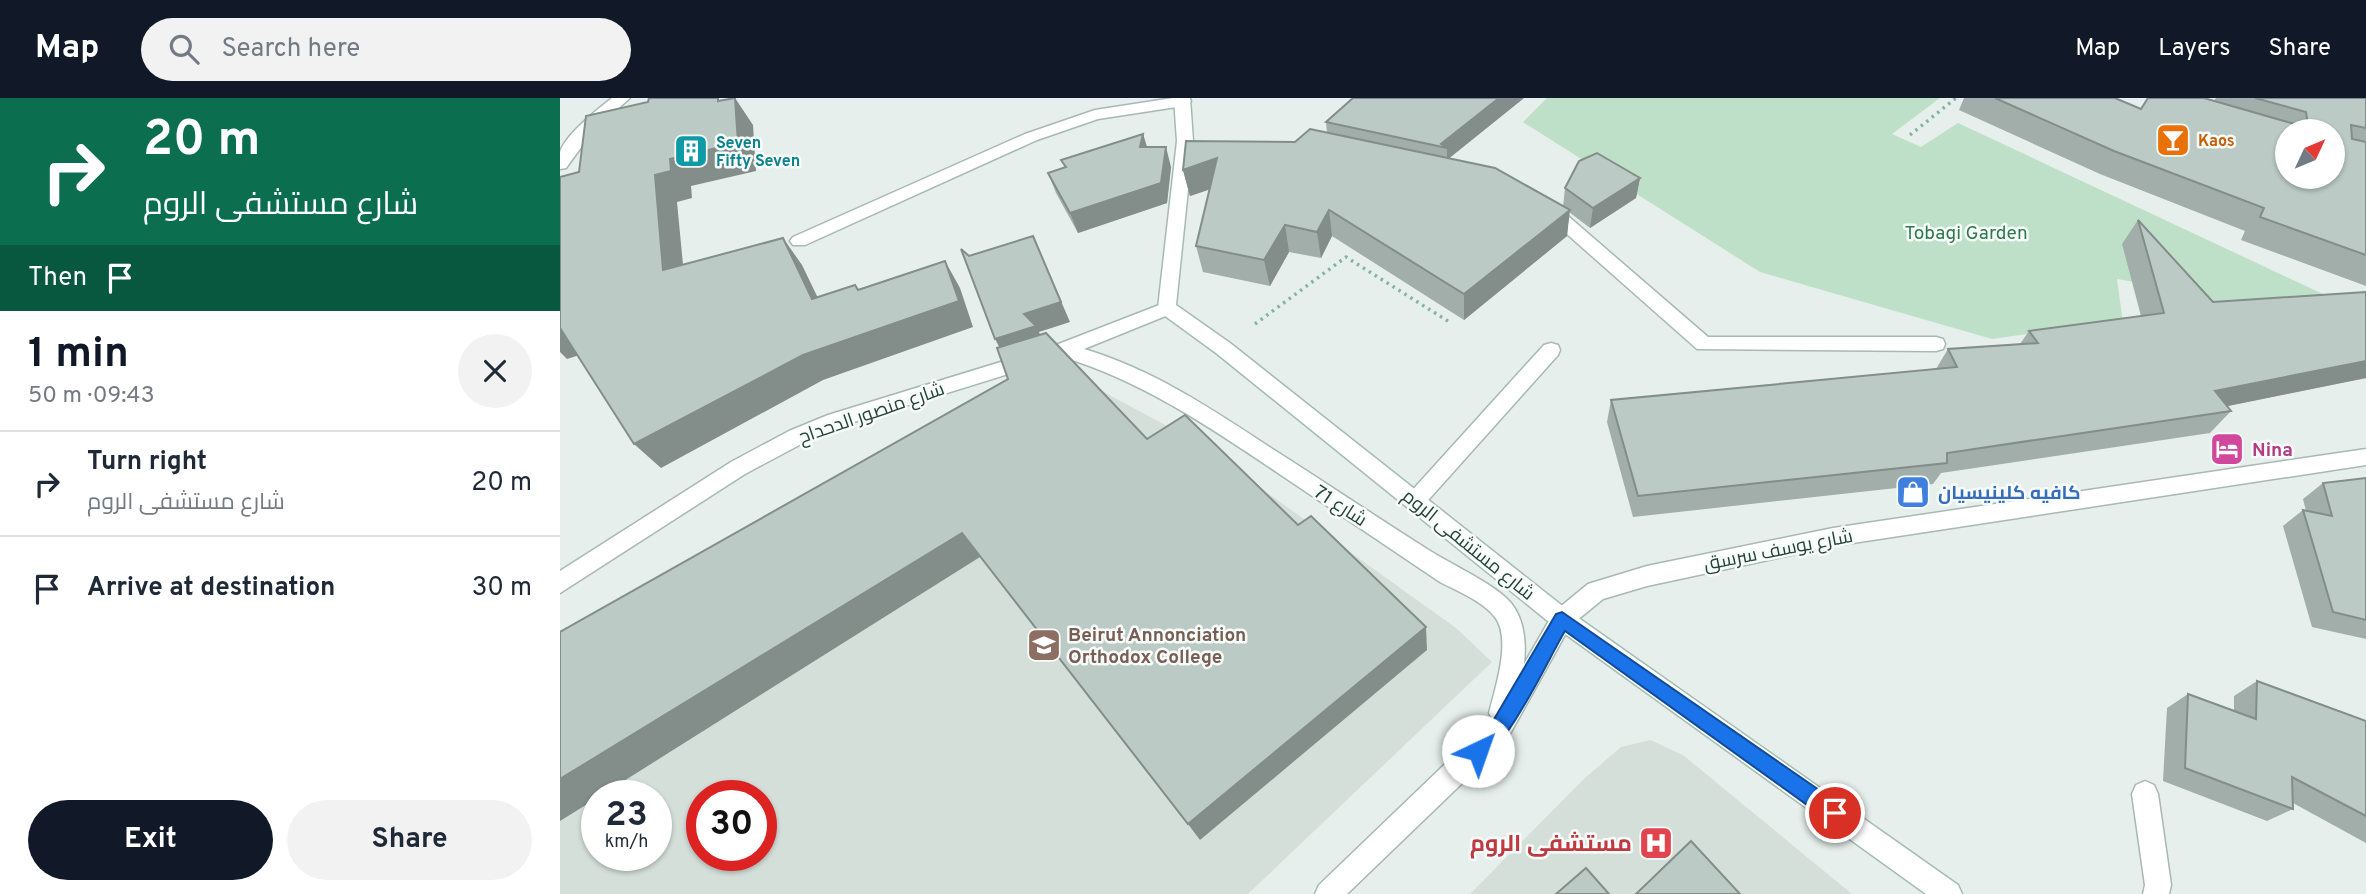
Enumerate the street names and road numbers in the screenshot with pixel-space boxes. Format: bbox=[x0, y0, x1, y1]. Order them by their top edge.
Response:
street label: شارع منصور الدحداح bbox=[795, 378, 948, 450]
street label: شارع 71 bbox=[1309, 481, 1371, 533]
street label: شارع مستشفى الروم bbox=[1397, 485, 1539, 606]
street label: شارع يوسف سرسق bbox=[1702, 525, 1855, 577]

